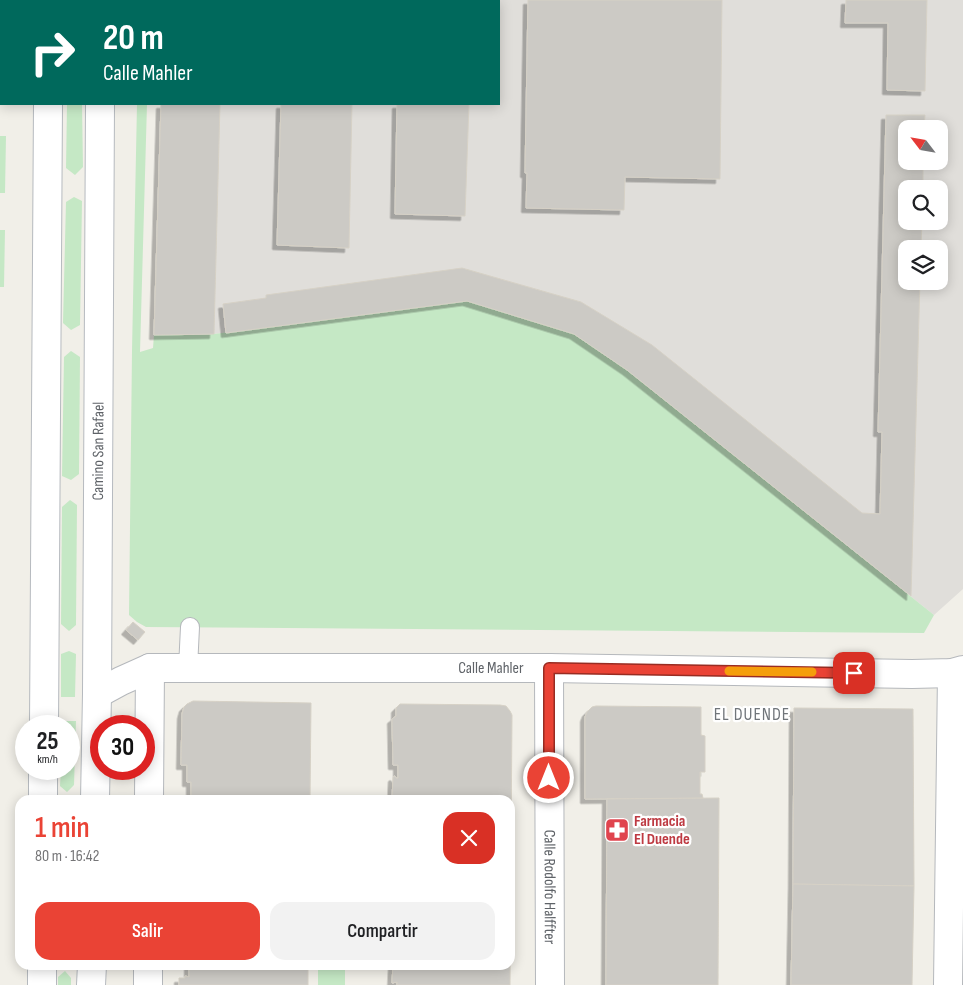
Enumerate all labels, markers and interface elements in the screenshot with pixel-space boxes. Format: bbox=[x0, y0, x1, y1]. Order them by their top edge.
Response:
text: 20 m bbox=[103, 17, 164, 60]
icon: right bbox=[20, 20, 85, 85]
text: Calle Mahler bbox=[103, 60, 193, 87]
north arrow bbox=[898, 120, 948, 170]
map controls bbox=[898, 120, 948, 290]
button: search bbox=[898, 180, 948, 230]
button: layers bbox=[898, 240, 948, 290]
street label: Camino San Rafael bbox=[88, 402, 108, 500]
pin bbox=[833, 652, 875, 694]
street label: Calle Mahler bbox=[458, 659, 524, 678]
icon: arrive bbox=[840, 659, 868, 687]
district label: EL DUENDE bbox=[714, 704, 790, 725]
speed limit sign: 30 bbox=[90, 715, 155, 780]
text: 25 bbox=[37, 726, 58, 757]
position arrow bbox=[522, 751, 574, 803]
text: km/h bbox=[37, 752, 58, 767]
text: 1 min bbox=[35, 810, 90, 846]
button: close bbox=[443, 812, 495, 864]
place label: Farmacia El Duende bbox=[634, 812, 690, 849]
pharmacy icon: Farmacia El Duende bbox=[604, 817, 630, 843]
street label: Calle Rodolfo Halffter bbox=[540, 830, 559, 945]
text: 80 m · 16:42 bbox=[35, 847, 99, 866]
button: Salir bbox=[35, 902, 260, 960]
button: Compartir bbox=[270, 902, 495, 960]

